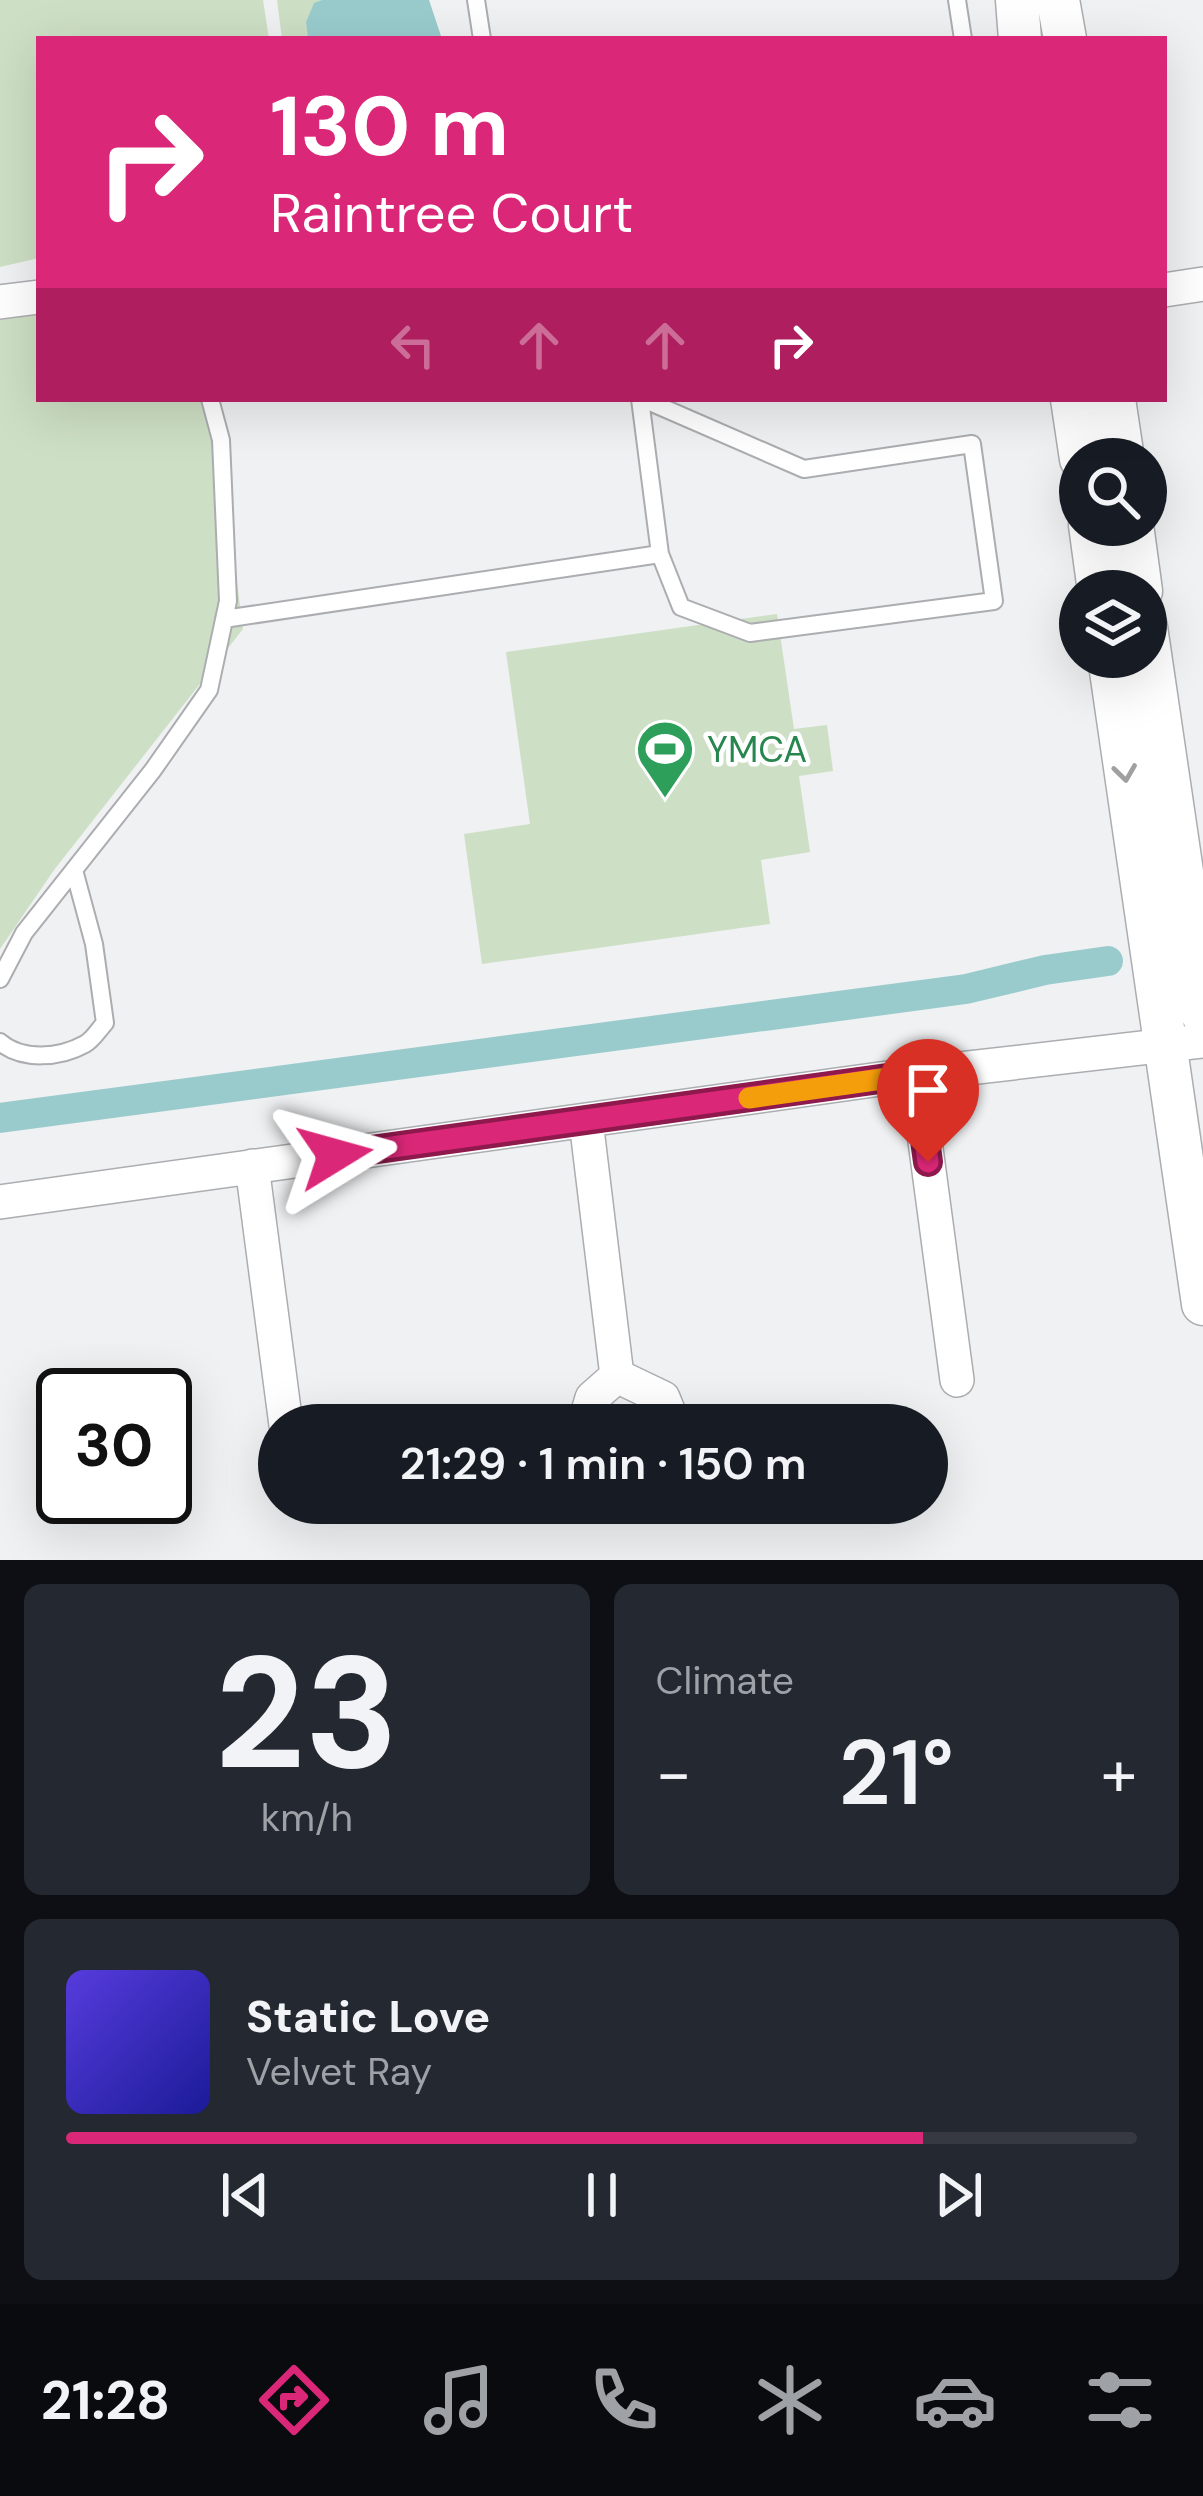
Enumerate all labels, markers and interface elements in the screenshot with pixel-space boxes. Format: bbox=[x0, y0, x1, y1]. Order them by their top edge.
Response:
text: 130 m bbox=[270, 72, 509, 181]
icon: right bbox=[72, 84, 228, 240]
text: Raintree Court bbox=[270, 178, 633, 249]
icon: left bbox=[380, 312, 446, 378]
icon: ahead bbox=[506, 312, 572, 378]
icon: ahead bbox=[632, 312, 698, 378]
icon: right bbox=[758, 312, 824, 378]
map controls bbox=[1059, 438, 1167, 678]
button: search bbox=[1059, 438, 1167, 546]
button: layers bbox=[1059, 570, 1167, 678]
sports icon: YMCA bbox=[634, 718, 696, 800]
place label: YMCA bbox=[707, 726, 807, 773]
one-way arrow bbox=[1111, 763, 1137, 783]
pin bbox=[877, 1039, 979, 1162]
icon: arrive bbox=[895, 1057, 961, 1123]
position arrow bbox=[272, 1092, 398, 1218]
speed limit sign: 30 bbox=[36, 1368, 192, 1524]
text: 21:29 · 1 min · 150 m bbox=[400, 1434, 806, 1493]
text: 23 bbox=[215, 1612, 399, 1815]
text: Climate bbox=[656, 1655, 794, 1706]
text: 21° bbox=[839, 1715, 954, 1832]
text: − bbox=[656, 1731, 692, 1816]
text: + bbox=[1101, 1731, 1137, 1816]
text: km/h bbox=[261, 1792, 353, 1843]
text: Static Love bbox=[246, 1987, 490, 2046]
text: Velvet Ray bbox=[246, 2046, 432, 2097]
icon: previous bbox=[212, 2162, 278, 2228]
icon: pause bbox=[569, 2162, 635, 2228]
icon: next bbox=[926, 2162, 992, 2228]
icon: directions bbox=[252, 2358, 336, 2442]
icon: music bbox=[417, 2358, 501, 2442]
icon: phone bbox=[582, 2358, 666, 2442]
icon: climate bbox=[748, 2358, 832, 2442]
icon: car bbox=[913, 2358, 997, 2442]
icon: filters bbox=[1078, 2358, 1162, 2442]
text: 21:28 bbox=[41, 2365, 170, 2436]

